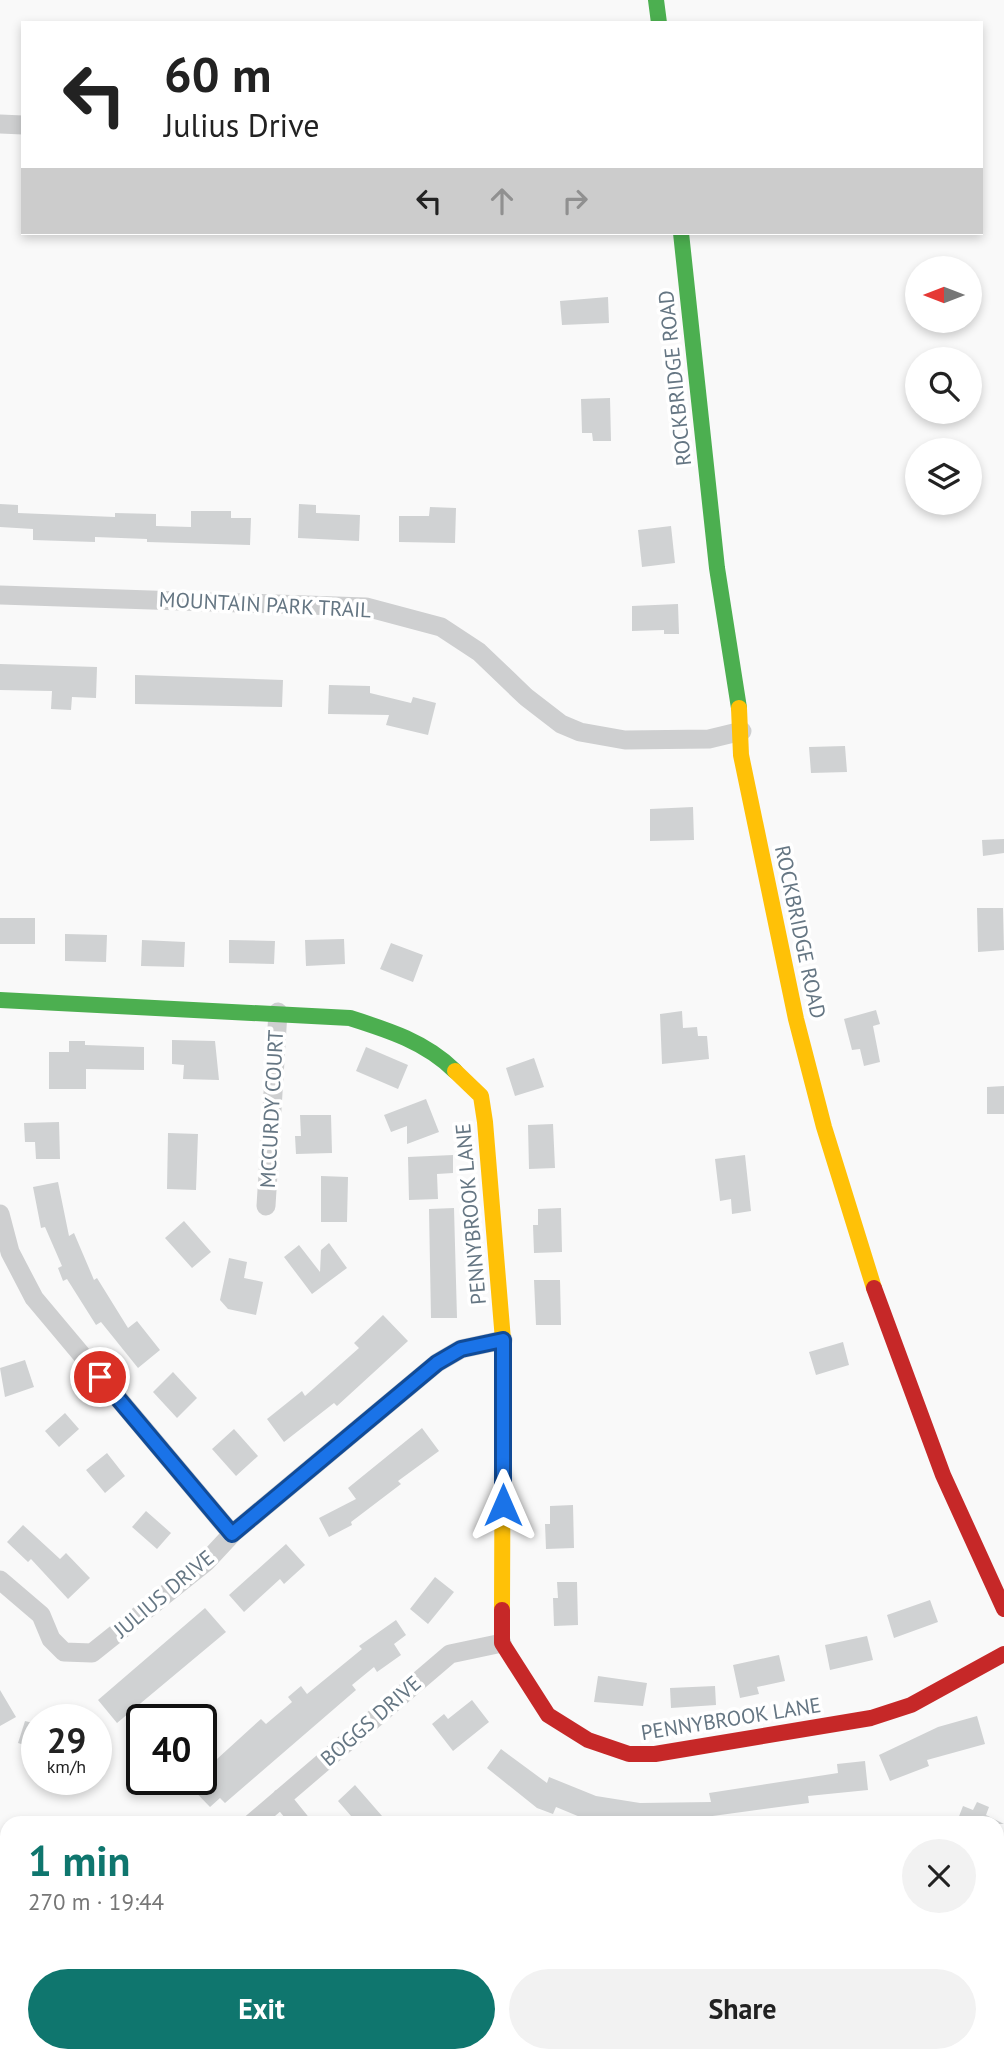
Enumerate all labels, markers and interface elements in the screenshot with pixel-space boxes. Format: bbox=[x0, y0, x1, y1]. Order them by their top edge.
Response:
text: 60 m bbox=[164, 42, 271, 106]
icon: left bbox=[49, 49, 140, 140]
text: Julius Drive bbox=[164, 104, 319, 146]
icon: left bbox=[410, 182, 448, 220]
icon: ahead bbox=[483, 182, 521, 220]
icon: right bbox=[556, 182, 594, 220]
north arrow bbox=[905, 256, 982, 332]
map controls bbox=[905, 256, 982, 515]
street label: ROCKBRIDGE ROAD bbox=[652, 289, 697, 467]
button: search bbox=[905, 347, 982, 424]
button: layers bbox=[905, 438, 982, 515]
street label: MOUNTAIN PARK TRAIL bbox=[158, 585, 372, 624]
street label: ROCKBRIDGE ROAD bbox=[769, 843, 832, 1021]
street label: MCCURDY COURT bbox=[254, 1029, 289, 1189]
street label: PENNYBROOK LANE bbox=[449, 1122, 492, 1306]
pin bbox=[70, 1347, 130, 1407]
icon: arrive bbox=[81, 1358, 119, 1396]
position arrow bbox=[466, 1468, 540, 1542]
street label: JULIUS DRIVE bbox=[107, 1544, 219, 1644]
street label: BOGGS DRIVE bbox=[315, 1670, 427, 1772]
street label: PENNYBROOK LANE bbox=[639, 1691, 823, 1746]
speed limit sign: 40 bbox=[126, 1704, 217, 1795]
text: 29 bbox=[47, 1717, 86, 1763]
text: km/h bbox=[47, 1755, 86, 1778]
text: 1 min bbox=[28, 1833, 130, 1888]
button: close bbox=[902, 1839, 976, 1913]
text: 270 m · 19:44 bbox=[28, 1887, 164, 1916]
button: Exit bbox=[28, 1969, 495, 2049]
button: Share bbox=[509, 1969, 976, 2049]

